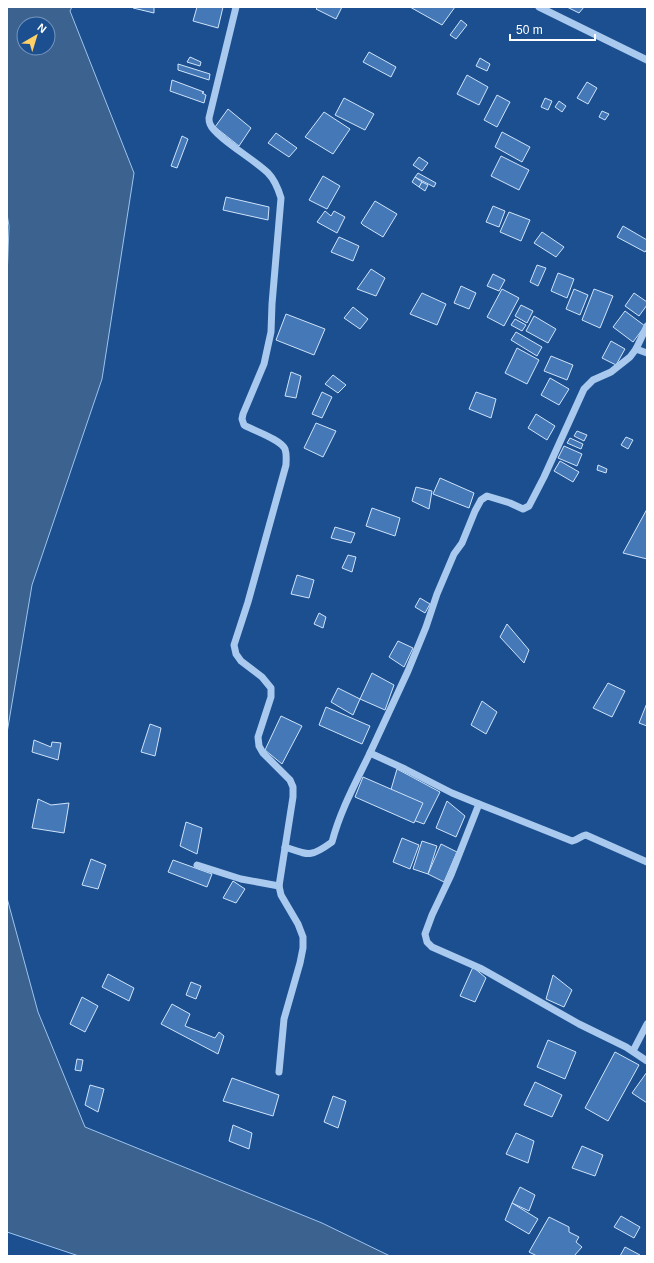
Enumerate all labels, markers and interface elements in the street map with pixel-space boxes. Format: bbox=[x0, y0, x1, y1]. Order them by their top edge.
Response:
north arrow bbox=[16, 16, 56, 56]
scale bar bbox=[510, 16, 595, 42]
text: N bbox=[35, 21, 49, 35]
text: 50 m bbox=[516, 23, 543, 37]

